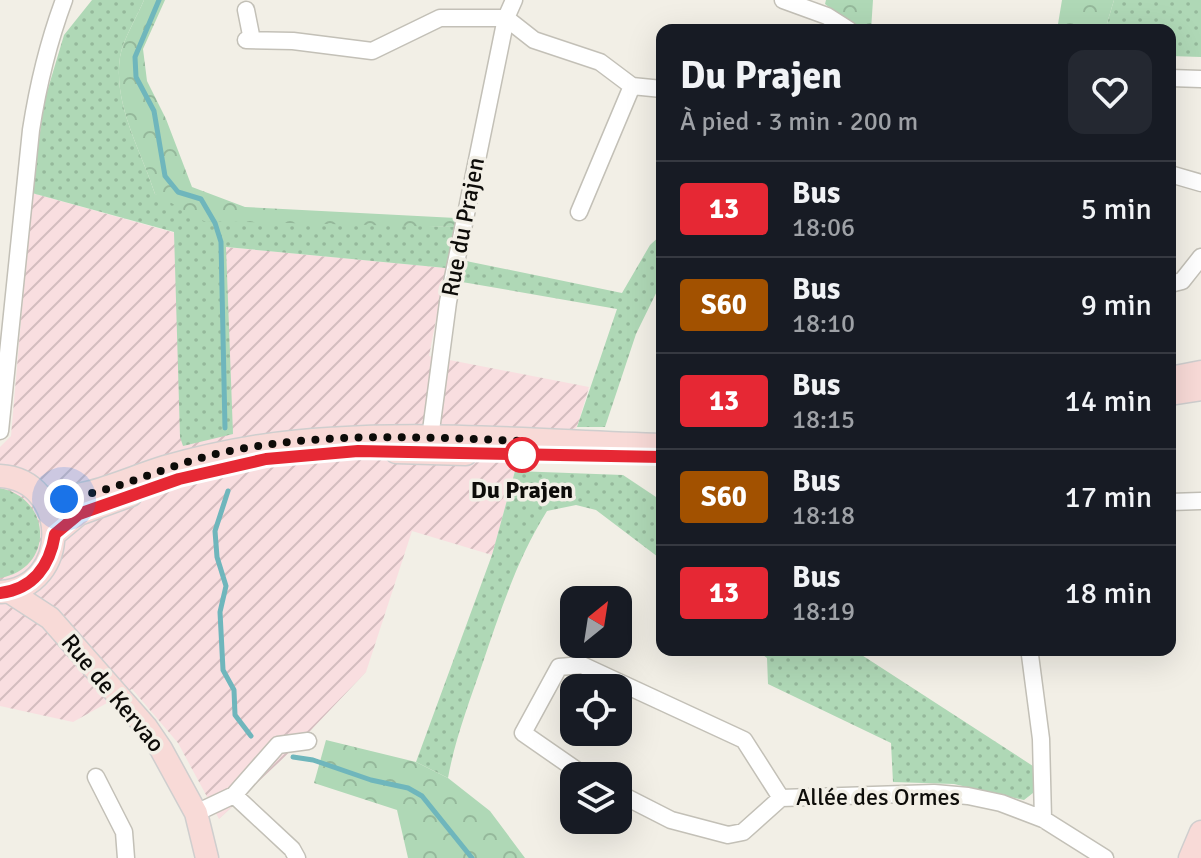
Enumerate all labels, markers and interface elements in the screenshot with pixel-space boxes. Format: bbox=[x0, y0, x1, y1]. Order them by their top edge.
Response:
button: heart bbox=[1068, 50, 1152, 134]
text: Du Prajen bbox=[680, 52, 842, 99]
text: À pied · 3 min · 200 m bbox=[680, 106, 918, 138]
street label: Rue du Prajen bbox=[435, 155, 491, 299]
text: Bus bbox=[792, 175, 840, 212]
text: 5 min bbox=[1081, 191, 1152, 228]
text: 13 bbox=[709, 192, 739, 226]
text: 18:06 bbox=[792, 212, 855, 244]
text: Bus bbox=[792, 271, 840, 308]
text: 9 min bbox=[1081, 287, 1152, 324]
text: S60 bbox=[701, 288, 747, 322]
text: 18:10 bbox=[792, 308, 855, 340]
text: Bus bbox=[792, 367, 840, 404]
text: 14 min bbox=[1065, 383, 1152, 420]
text: 13 bbox=[709, 384, 739, 418]
text: 18:15 bbox=[792, 404, 855, 436]
marker: Du Prajen bbox=[505, 438, 539, 472]
text: Bus bbox=[792, 463, 840, 500]
place label: Du Prajen bbox=[471, 475, 573, 505]
your location bbox=[44, 479, 84, 519]
text: 17 min bbox=[1065, 479, 1152, 516]
text: S60 bbox=[701, 480, 747, 514]
text: 18:18 bbox=[792, 500, 855, 532]
text: Bus bbox=[792, 559, 840, 596]
text: 18 min bbox=[1065, 575, 1152, 612]
text: 13 bbox=[709, 576, 739, 610]
north arrow bbox=[560, 586, 632, 658]
map controls bbox=[560, 586, 632, 834]
text: 18:19 bbox=[792, 596, 855, 628]
street label: Rue de Kervao bbox=[55, 628, 171, 758]
button: locate bbox=[560, 674, 632, 746]
button: layers bbox=[560, 762, 632, 834]
street label: Allée des Ormes bbox=[796, 782, 960, 812]

